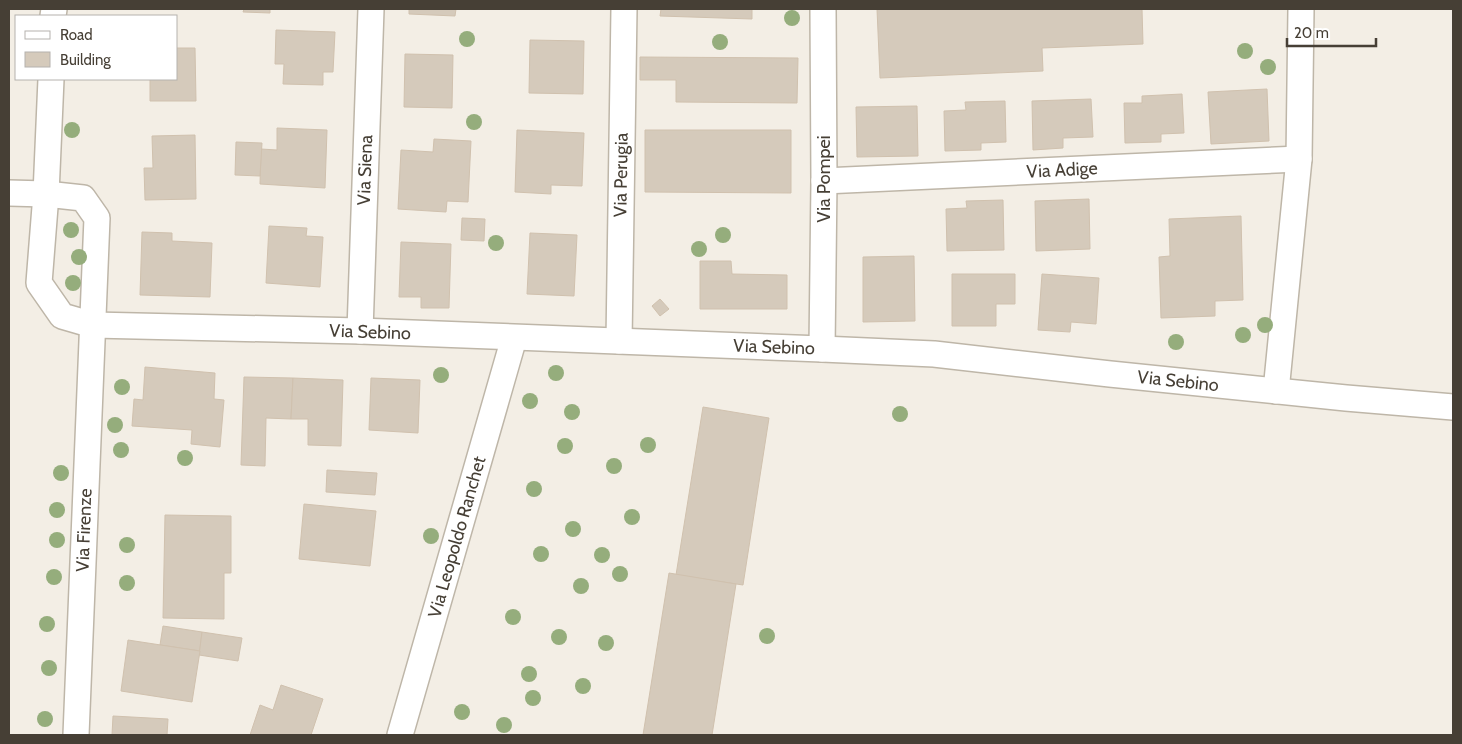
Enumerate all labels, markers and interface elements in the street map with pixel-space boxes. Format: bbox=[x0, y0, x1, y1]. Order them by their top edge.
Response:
legend bbox=[15, 15, 178, 80]
scale bar bbox=[1287, 15, 1376, 47]
text: 20 m bbox=[1294, 24, 1329, 42]
text: Road bbox=[60, 26, 93, 44]
text: Building bbox=[60, 51, 111, 69]
street label: Via Perugia bbox=[609, 132, 633, 217]
street label: Via Siena bbox=[353, 134, 377, 206]
street label: Via Pompei bbox=[813, 135, 835, 223]
street label: Via Adige bbox=[1026, 157, 1098, 183]
street label: Via Sebino bbox=[329, 320, 411, 344]
street label: Via Sebino bbox=[733, 335, 815, 359]
street label: Via Sebino bbox=[1136, 366, 1220, 396]
street label: Via Leopoldo Ranchet bbox=[423, 454, 491, 620]
street label: Via Firenze bbox=[72, 488, 96, 572]

